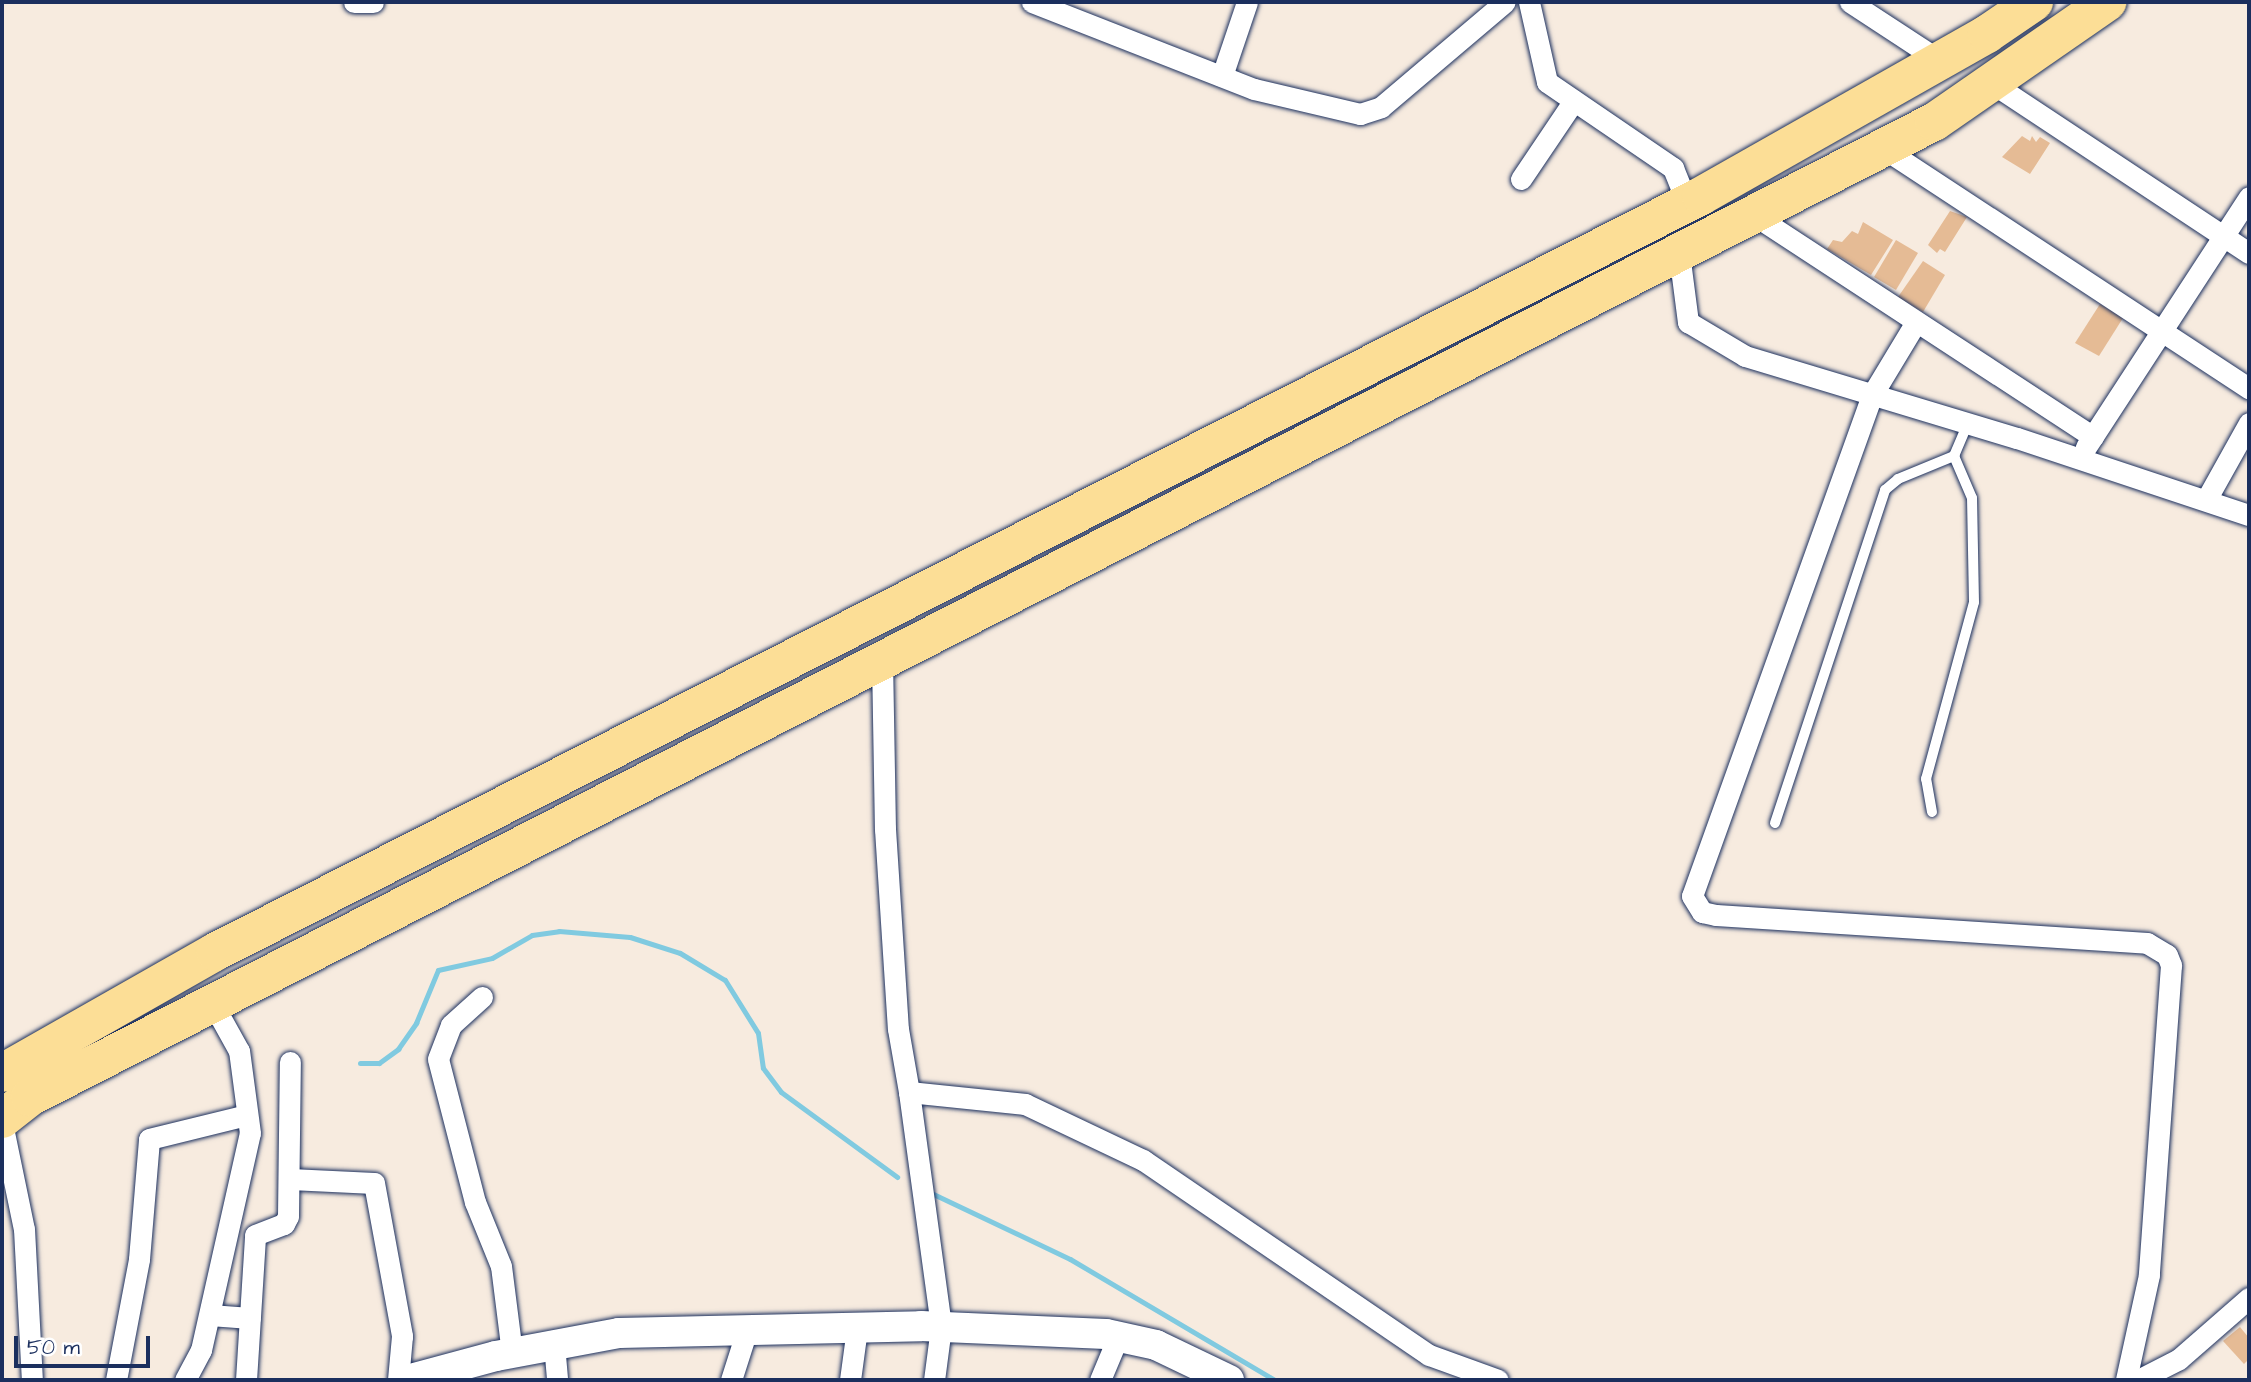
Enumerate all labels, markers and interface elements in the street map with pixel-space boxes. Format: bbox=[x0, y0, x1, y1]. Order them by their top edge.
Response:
scale bar bbox=[18, 1322, 154, 1366]
text: 50 m bbox=[27, 1333, 80, 1362]

